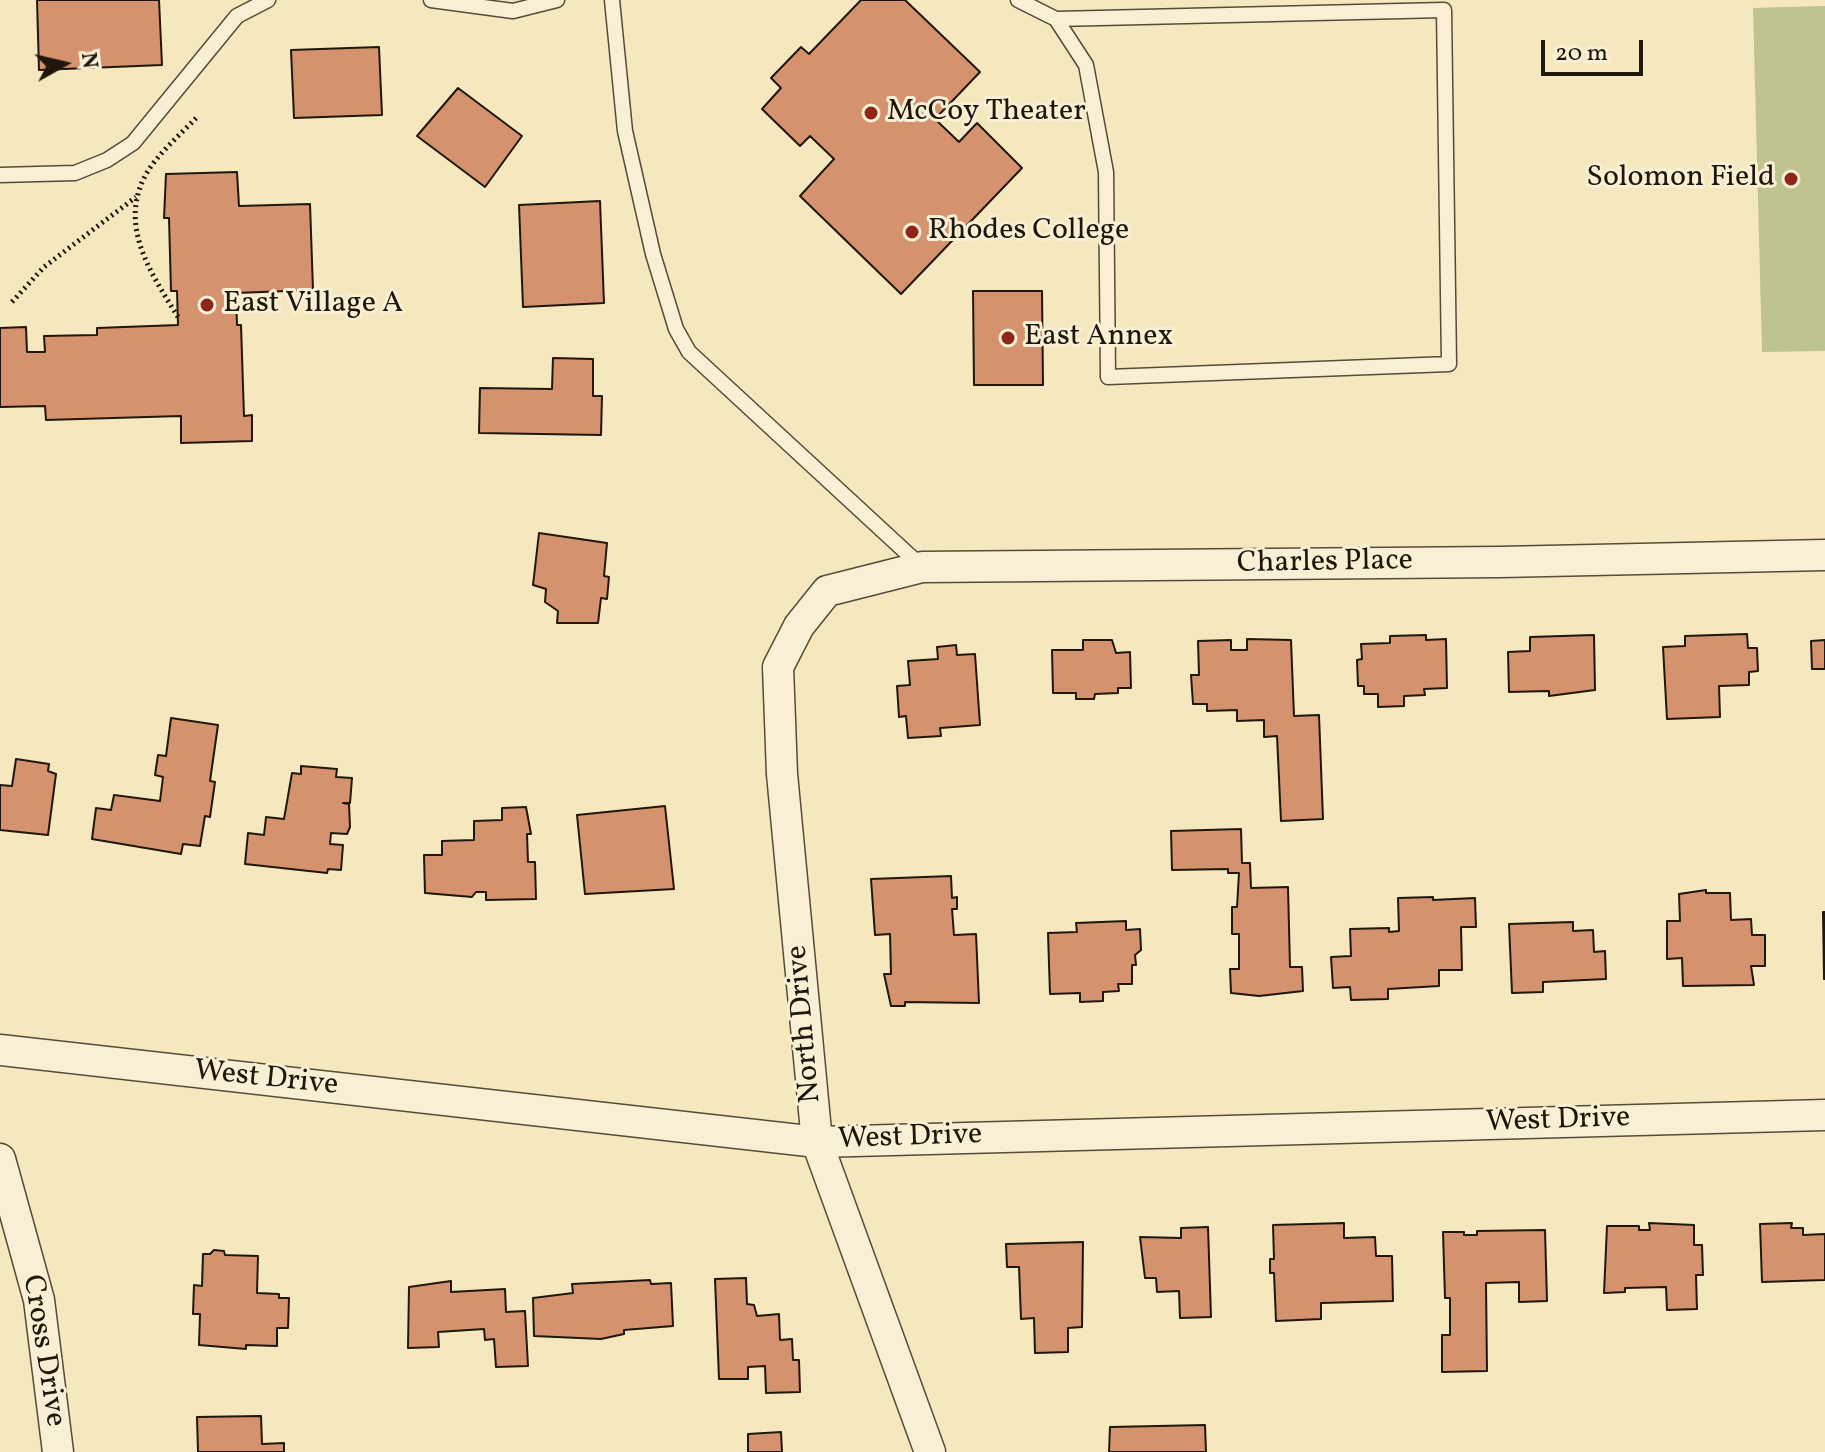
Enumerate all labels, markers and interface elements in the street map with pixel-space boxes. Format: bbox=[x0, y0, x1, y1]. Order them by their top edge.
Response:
north arrow bbox=[24, 24, 104, 104]
scale bar bbox=[1545, 24, 1647, 74]
text: 20 m bbox=[1555, 37, 1608, 71]
text: N bbox=[72, 51, 105, 71]
place label: McCoy Theater bbox=[887, 95, 1086, 131]
marker: McCoy Theater bbox=[862, 104, 880, 122]
place label: Solomon Field bbox=[1586, 161, 1775, 197]
marker: Solomon Field bbox=[1782, 170, 1800, 188]
place label: Rhodes College bbox=[928, 214, 1129, 250]
marker: Rhodes College bbox=[903, 223, 921, 241]
place label: East Village A bbox=[223, 287, 403, 323]
marker: East Village A bbox=[198, 296, 216, 314]
place label: East Annex bbox=[1024, 320, 1173, 356]
marker: East Annex bbox=[999, 329, 1017, 347]
street label: Charles Place bbox=[1237, 544, 1413, 584]
street label: North Drive bbox=[781, 944, 831, 1104]
street label: West Drive bbox=[192, 1055, 340, 1105]
street label: West Drive bbox=[1485, 1101, 1631, 1143]
street label: West Drive bbox=[837, 1118, 983, 1160]
street label: Cross Drive bbox=[12, 1273, 72, 1429]

